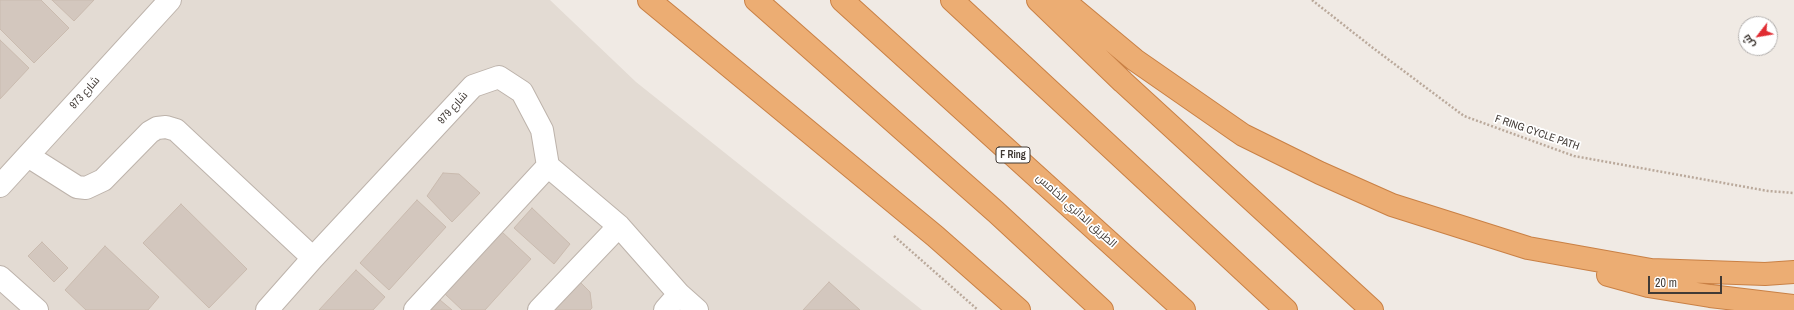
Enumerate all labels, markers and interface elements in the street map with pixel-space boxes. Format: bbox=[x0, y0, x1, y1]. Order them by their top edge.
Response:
north arrow bbox=[1738, 16, 1778, 56]
text: ش bbox=[1739, 32, 1758, 51]
street label: شارع 973 bbox=[67, 74, 103, 112]
street label: شارع 979 bbox=[435, 89, 471, 127]
street label: F RING CYCLE PATH bbox=[1493, 112, 1581, 154]
road number: F Ring bbox=[996, 147, 1030, 163]
street label: الطريق الدائري الخامس bbox=[1033, 171, 1119, 251]
scale bar bbox=[1650, 268, 1724, 294]
text: 20 m bbox=[1655, 275, 1677, 291]

